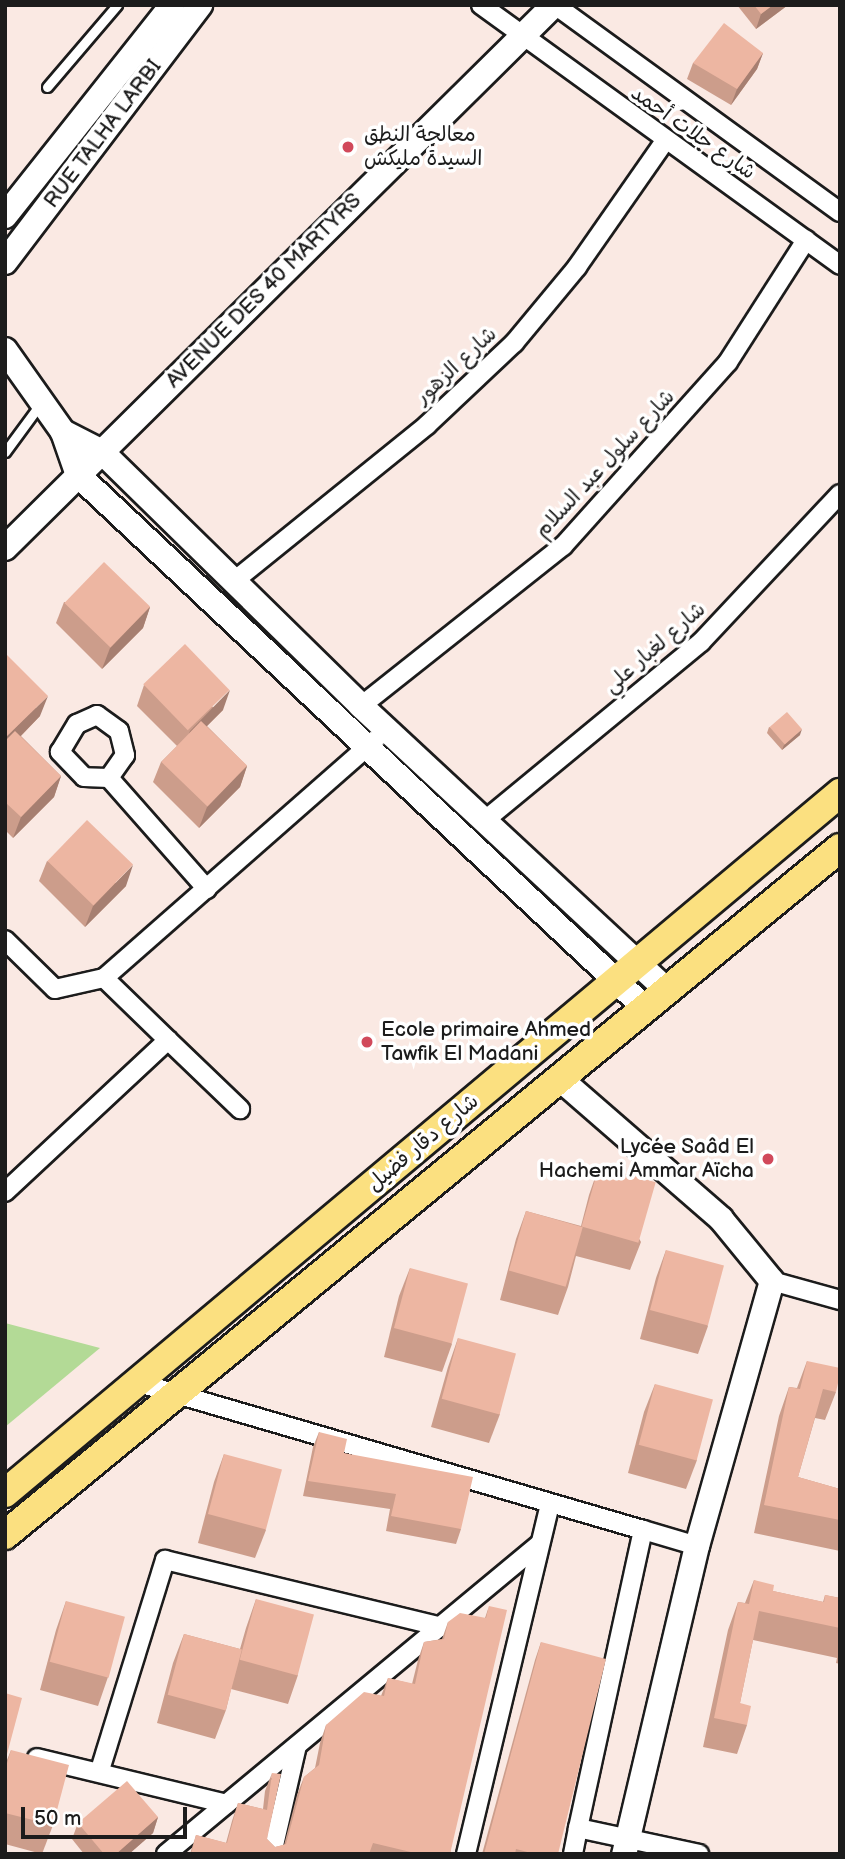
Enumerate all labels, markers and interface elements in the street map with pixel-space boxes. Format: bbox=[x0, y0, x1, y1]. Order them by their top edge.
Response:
street label: RUE TALHA LARBI bbox=[39, 55, 167, 213]
street label: شارع جلات أحمد bbox=[626, 81, 760, 185]
place label: معالجة النطق السيدة مليكش bbox=[364, 122, 483, 172]
marker: معالجة النطق السيدة مليكش bbox=[338, 137, 358, 157]
street label: AVENUE DES 40 MARTYRS bbox=[161, 188, 367, 394]
street label: شارع الزهور bbox=[410, 322, 502, 410]
street label: شارع سلول عبد السلام bbox=[530, 385, 680, 543]
street label: شارع لغبار علي bbox=[599, 597, 711, 699]
place label: Ecole primaire Ahmed Tawfik El Madani bbox=[381, 1017, 591, 1067]
marker: Ecole primaire Ahmed Tawfik El Madani bbox=[359, 1034, 375, 1050]
street label: شارع دقار فضيل bbox=[362, 1089, 484, 1197]
place label: Lycée Saâd El Hachemi Ammar Aïcha bbox=[539, 1134, 754, 1184]
marker: Lycée Saâd El Hachemi Ammar Aïcha bbox=[760, 1151, 776, 1167]
scale bar bbox=[24, 1792, 191, 1836]
text: 50 m bbox=[34, 1806, 81, 1831]

